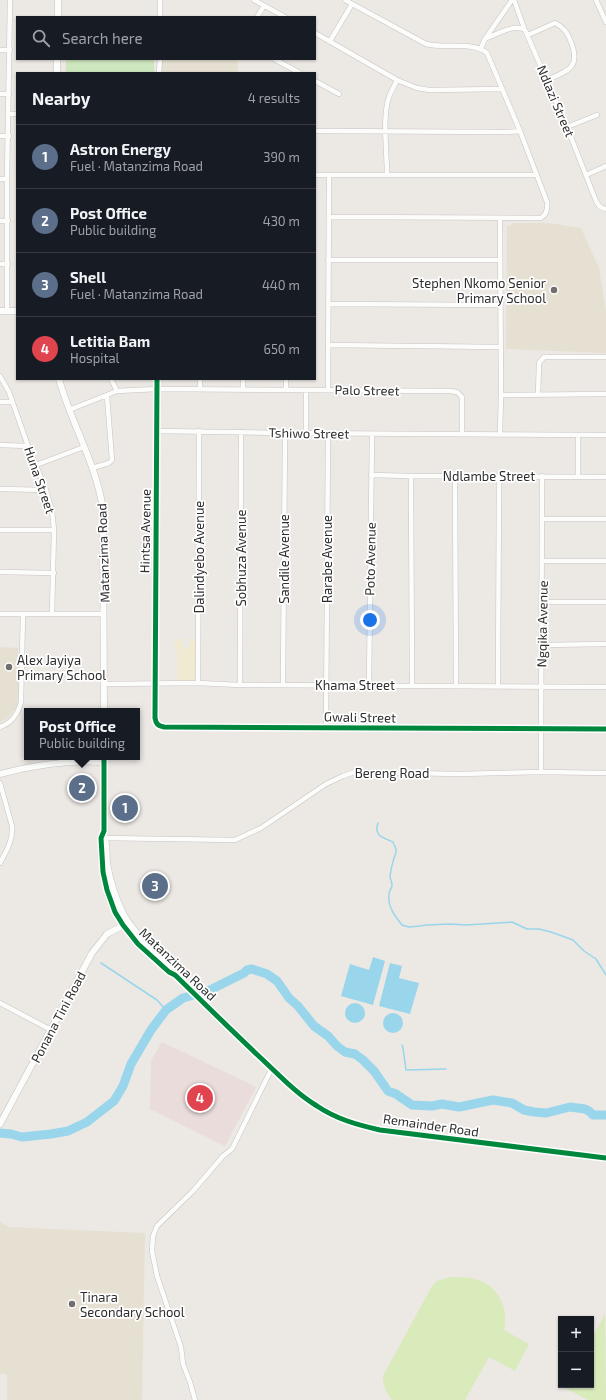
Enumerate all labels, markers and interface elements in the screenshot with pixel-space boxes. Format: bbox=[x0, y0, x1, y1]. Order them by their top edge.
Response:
search box bbox=[16, 16, 316, 60]
icon: search bbox=[30, 27, 52, 49]
text: Search here bbox=[62, 29, 143, 47]
street label: Ndlazi Street bbox=[534, 63, 578, 139]
text: Nearby bbox=[32, 88, 90, 108]
text: 4 results bbox=[248, 90, 300, 106]
text: Astron Energy bbox=[70, 140, 171, 158]
text: 1 bbox=[42, 149, 48, 165]
text: 390 m bbox=[263, 149, 300, 165]
text: Fuel · Matanzima Road bbox=[70, 158, 203, 174]
text: Post Office bbox=[70, 204, 147, 222]
text: 2 bbox=[41, 213, 49, 229]
text: 430 m bbox=[263, 213, 300, 229]
text: Public building bbox=[70, 222, 156, 238]
text: Shell bbox=[70, 268, 106, 286]
place label: Stephen Nkomo Senior Primary School bbox=[412, 275, 546, 306]
text: 3 bbox=[41, 277, 49, 293]
text: 440 m bbox=[262, 277, 300, 293]
marker: Stephen Nkomo Senior Primary School bbox=[549, 285, 559, 295]
text: Fuel · Matanzima Road bbox=[70, 286, 203, 302]
text: Letitia Bam bbox=[70, 332, 150, 350]
text: 4 bbox=[41, 341, 49, 357]
text: 650 m bbox=[263, 341, 300, 357]
text: Hospital bbox=[70, 350, 119, 366]
street label: Palo Street bbox=[334, 381, 400, 399]
street label: Tshiwo Street bbox=[269, 424, 350, 442]
street label: Huna Street bbox=[21, 444, 59, 516]
street label: Ndlambe Street bbox=[443, 468, 535, 484]
street label: Hintsa Avenue bbox=[136, 489, 154, 573]
street label: Dalindyebo Avenue bbox=[191, 501, 207, 613]
street label: Matanzima Road bbox=[93, 503, 113, 603]
street label: Sobhuza Avenue bbox=[233, 509, 249, 606]
street label: Sandile Avenue bbox=[276, 514, 292, 604]
street label: Rarabe Avenue bbox=[319, 515, 335, 603]
street label: Poto Avenue bbox=[361, 522, 379, 596]
street label: Ngqika Avenue bbox=[533, 580, 551, 668]
your location bbox=[360, 610, 380, 630]
place label: Alex Jayiya Primary School bbox=[17, 652, 106, 683]
marker: Alex Jayiya Primary School bbox=[4, 662, 14, 672]
street label: Khama Street bbox=[315, 677, 395, 693]
popup bbox=[24, 708, 140, 760]
street label: Gwali Street bbox=[324, 708, 396, 726]
text: Post Office bbox=[39, 717, 116, 735]
text: Public building bbox=[39, 735, 125, 751]
street label: Bereng Road bbox=[355, 765, 429, 781]
pin: 2 bbox=[69, 773, 95, 803]
pin: 1 bbox=[112, 793, 138, 823]
pin: 3 bbox=[142, 871, 168, 901]
street label: Matanzima Road bbox=[136, 924, 220, 1004]
street label: Ponana Tini Road bbox=[27, 968, 89, 1066]
pin: 4 bbox=[187, 1083, 213, 1113]
street label: Remainder Road bbox=[382, 1110, 480, 1140]
place label: Tinara Secondary School bbox=[80, 1289, 185, 1320]
marker: Tinara Secondary School bbox=[67, 1299, 77, 1309]
map controls bbox=[558, 1316, 594, 1388]
button: + bbox=[558, 1316, 594, 1352]
button: − bbox=[558, 1352, 594, 1388]

